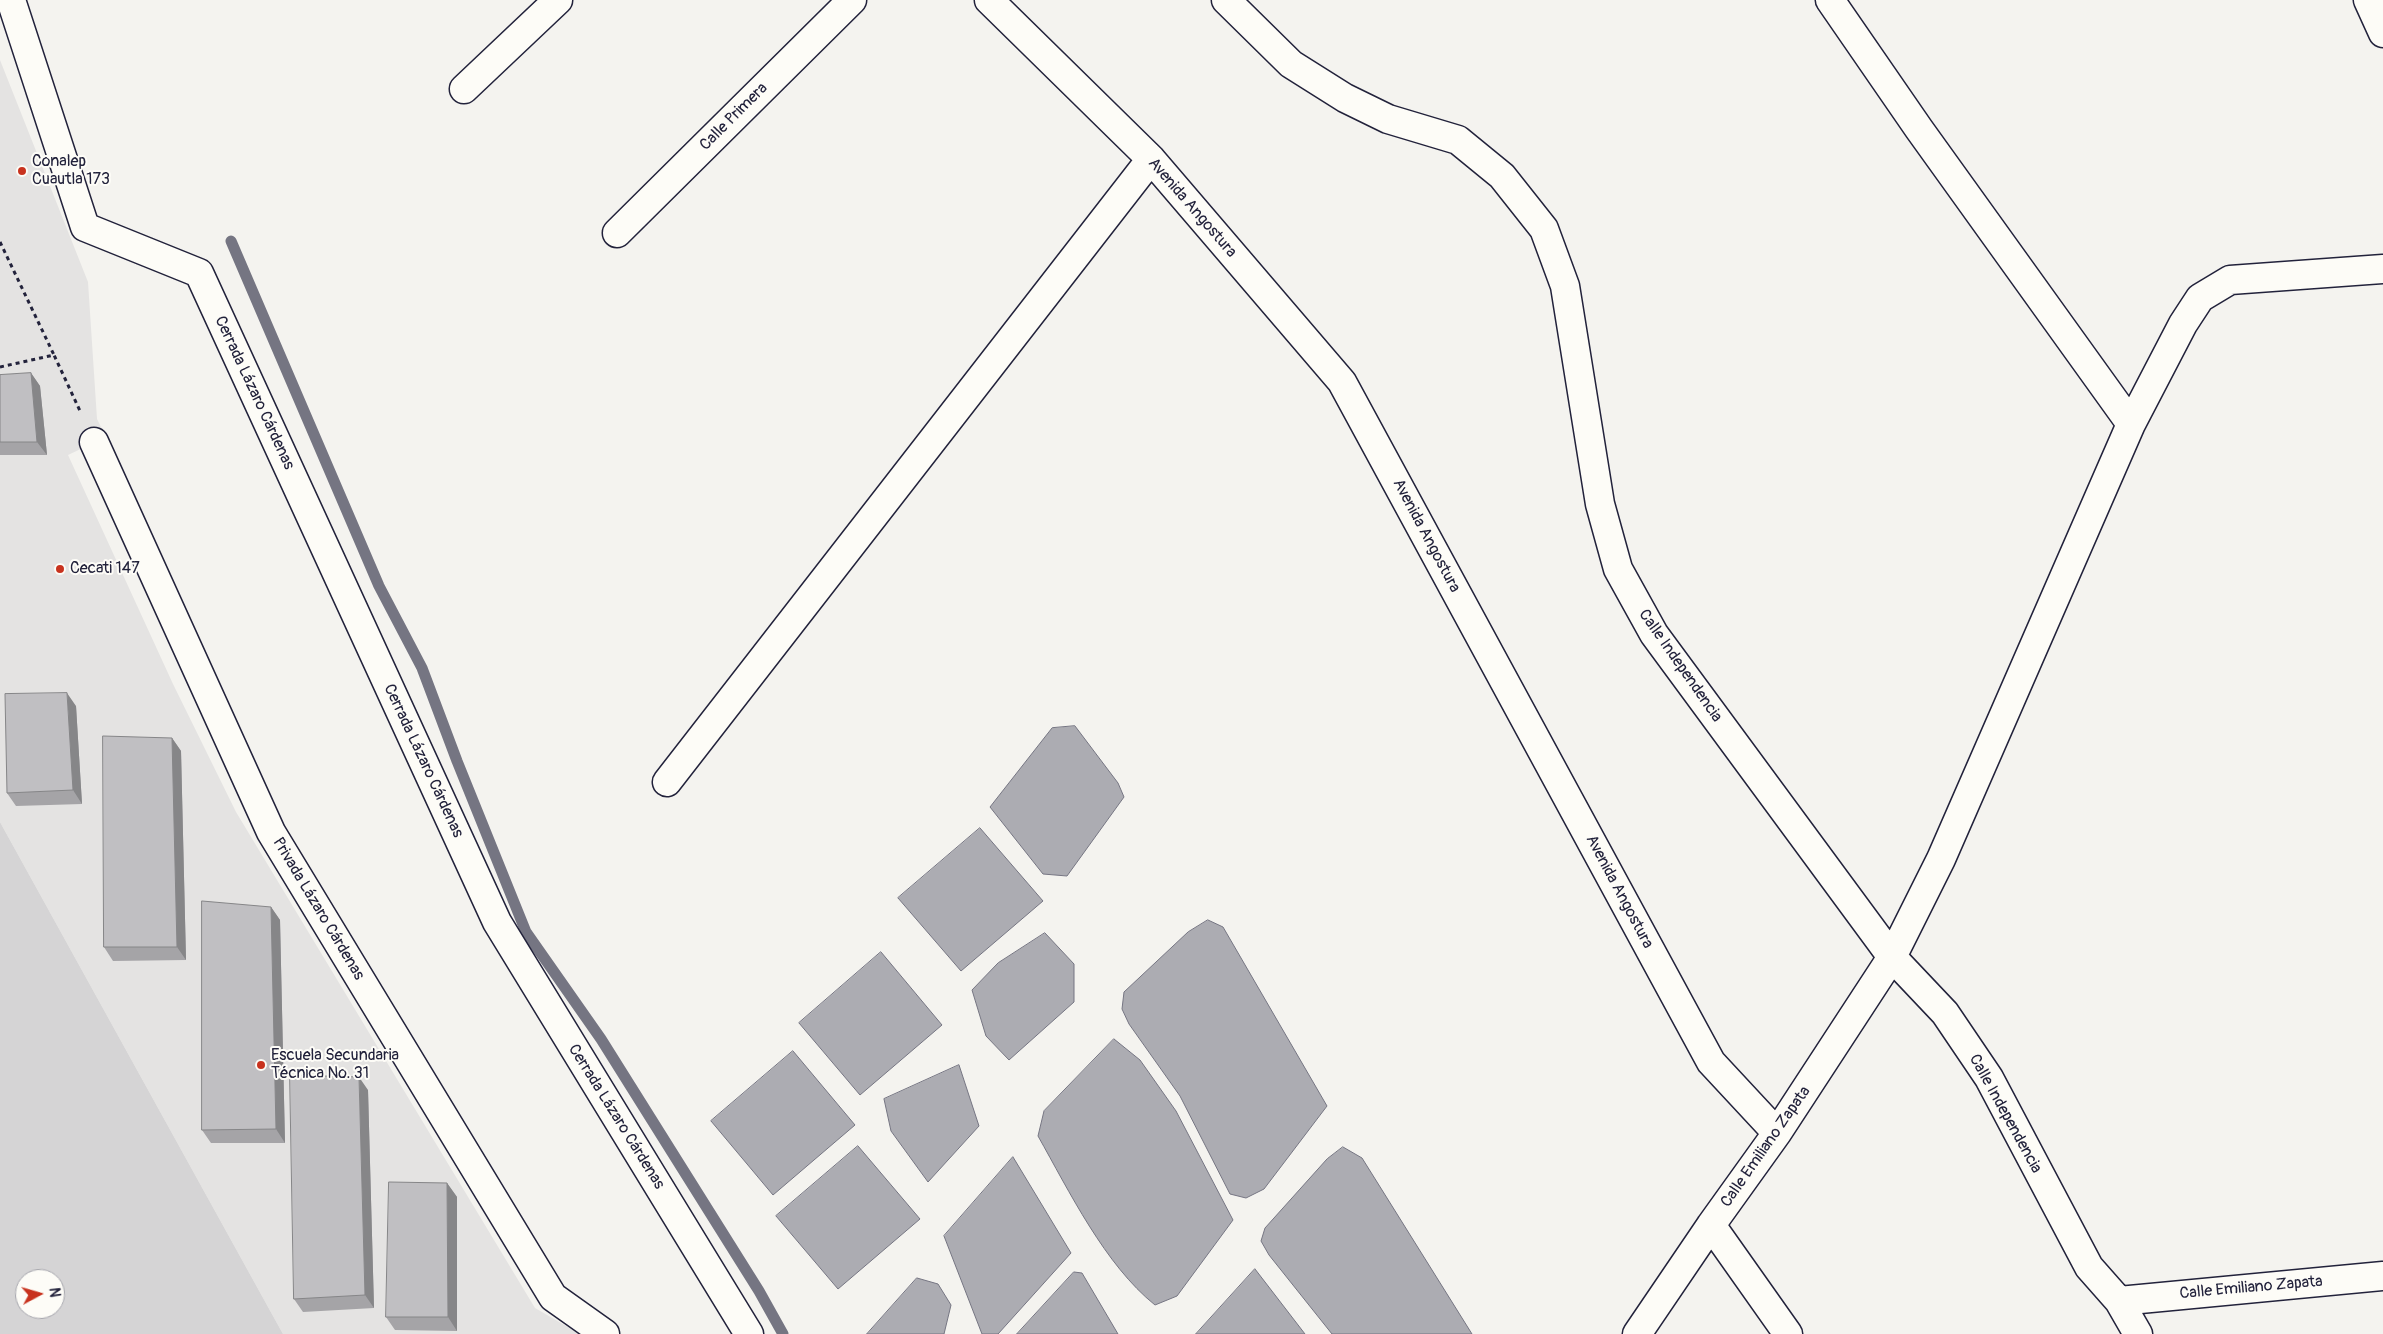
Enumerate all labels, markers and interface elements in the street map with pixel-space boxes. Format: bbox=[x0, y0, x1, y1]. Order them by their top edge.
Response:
street label: Calle Primera bbox=[696, 79, 772, 155]
place label: Conalep Cuautla 173 bbox=[32, 152, 110, 190]
street label: Avenida Angostura bbox=[1144, 154, 1240, 262]
marker: Conalep Cuautla 173 bbox=[16, 165, 28, 177]
street label: Cerrada Lázaro Cárdenas bbox=[210, 313, 298, 473]
street label: Avenida Angostura bbox=[1388, 476, 1464, 596]
place label: Cecati 147 bbox=[70, 559, 140, 579]
marker: Cecati 147 bbox=[54, 563, 66, 575]
street label: Calle Independencia bbox=[1634, 606, 1726, 726]
street label: Cerrada Lázaro Cárdenas bbox=[379, 681, 467, 841]
street label: Avenida Angostura bbox=[1581, 832, 1657, 952]
street label: Privada Lázaro Cárdenas bbox=[268, 834, 368, 984]
street label: Cerrada Lázaro Cárdenas bbox=[564, 1041, 668, 1193]
place label: Escuela Secundaria Técnica No. 31 bbox=[271, 1046, 399, 1084]
street label: Calle Independencia bbox=[1964, 1051, 2046, 1177]
marker: Escuela Secundaria Técnica No. 31 bbox=[255, 1059, 267, 1071]
street label: Calle Emiliano Zapata bbox=[1717, 1083, 1815, 1211]
north arrow bbox=[15, 1269, 65, 1319]
street label: Calle Emiliano Zapata bbox=[2179, 1272, 2323, 1304]
text: N bbox=[45, 1287, 63, 1298]

